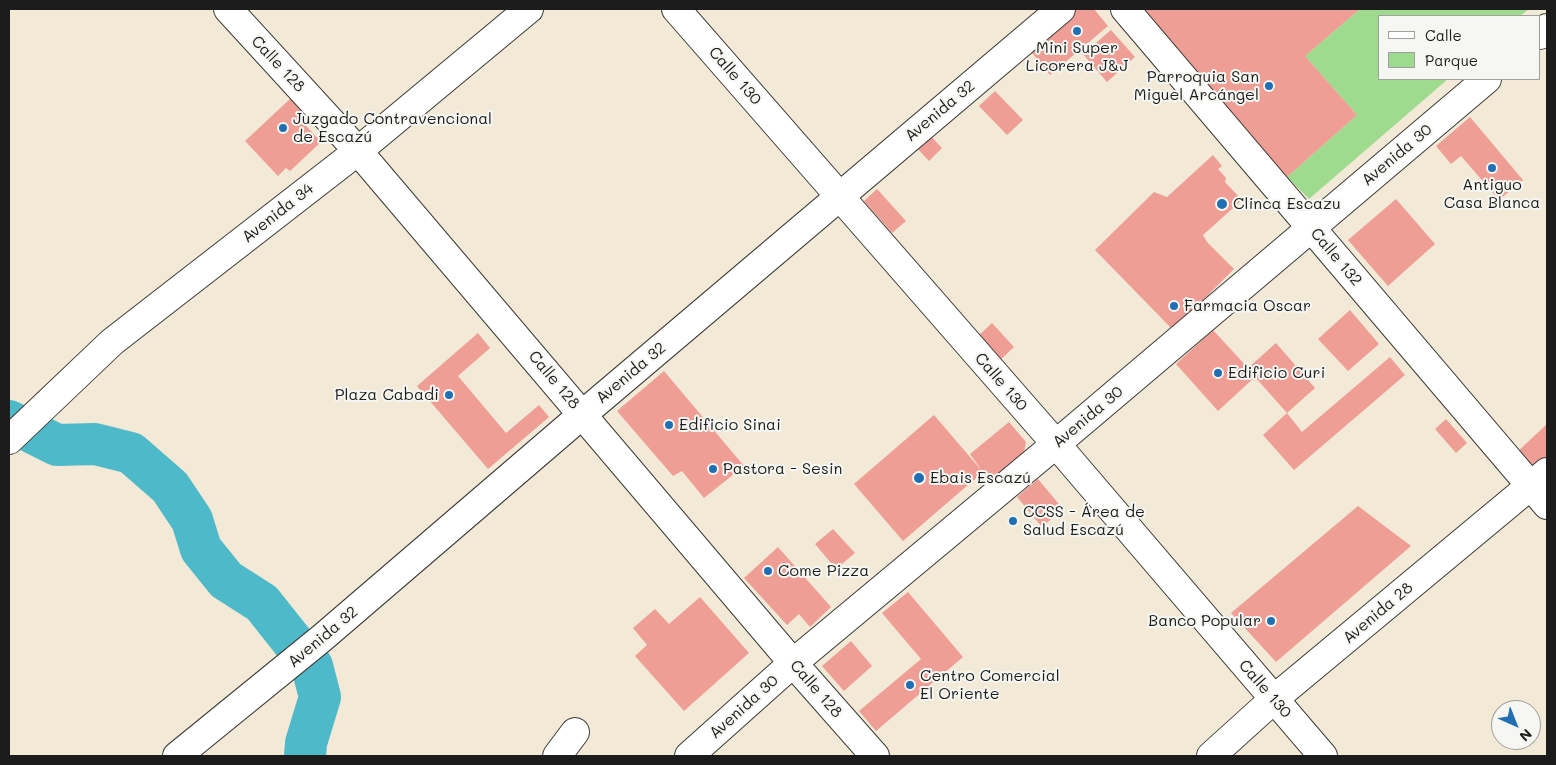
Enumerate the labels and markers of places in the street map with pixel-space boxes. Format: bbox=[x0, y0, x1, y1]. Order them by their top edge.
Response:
marker: Mini Super Licorera J&J bbox=[1071, 25, 1083, 37]
place label: Mini Super Licorera J&J bbox=[1026, 38, 1128, 76]
place label: Parroquia San Miguel Arcángel bbox=[1134, 67, 1259, 105]
marker: Parroquia San Miguel Arcángel bbox=[1263, 80, 1275, 92]
place label: Juzgado Contravencional de Escazú bbox=[293, 109, 492, 147]
marker: Juzgado Contravencional de Escazú bbox=[277, 122, 289, 134]
marker: Antiguo Casa Blanca bbox=[1486, 162, 1498, 174]
place label: Antiguo Casa Blanca bbox=[1444, 175, 1540, 213]
place label: Clinca Escazu bbox=[1233, 194, 1341, 214]
marker: Clinca Escazu bbox=[1215, 197, 1229, 211]
place label: Farmacia Oscar bbox=[1184, 296, 1311, 316]
marker: Farmacia Oscar bbox=[1168, 300, 1180, 312]
place label: Edificio Curi bbox=[1228, 363, 1325, 383]
marker: Edificio Curi bbox=[1212, 367, 1224, 379]
place label: Plaza Cabadi bbox=[335, 385, 439, 405]
marker: Plaza Cabadi bbox=[443, 389, 455, 401]
place label: Edificio Sinai bbox=[679, 415, 781, 435]
marker: Edificio Sinai bbox=[663, 419, 675, 431]
place label: Pastora - Sesin bbox=[723, 459, 842, 479]
marker: Pastora - Sesin bbox=[707, 463, 719, 475]
place label: Ebais Escazú bbox=[930, 468, 1031, 488]
marker: Ebais Escazú bbox=[912, 471, 926, 485]
place label: CCSS - Área de Salud Escazú bbox=[1023, 502, 1145, 540]
marker: CCSS - Área de Salud Escazú bbox=[1007, 515, 1019, 527]
place label: Come Pizza bbox=[778, 561, 869, 581]
marker: Come Pizza bbox=[762, 565, 774, 577]
place label: Banco Popular bbox=[1148, 611, 1261, 631]
marker: Banco Popular bbox=[1265, 615, 1277, 627]
place label: Centro Comercial El Oriente bbox=[920, 666, 1060, 704]
marker: Centro Comercial El Oriente bbox=[904, 679, 916, 691]

